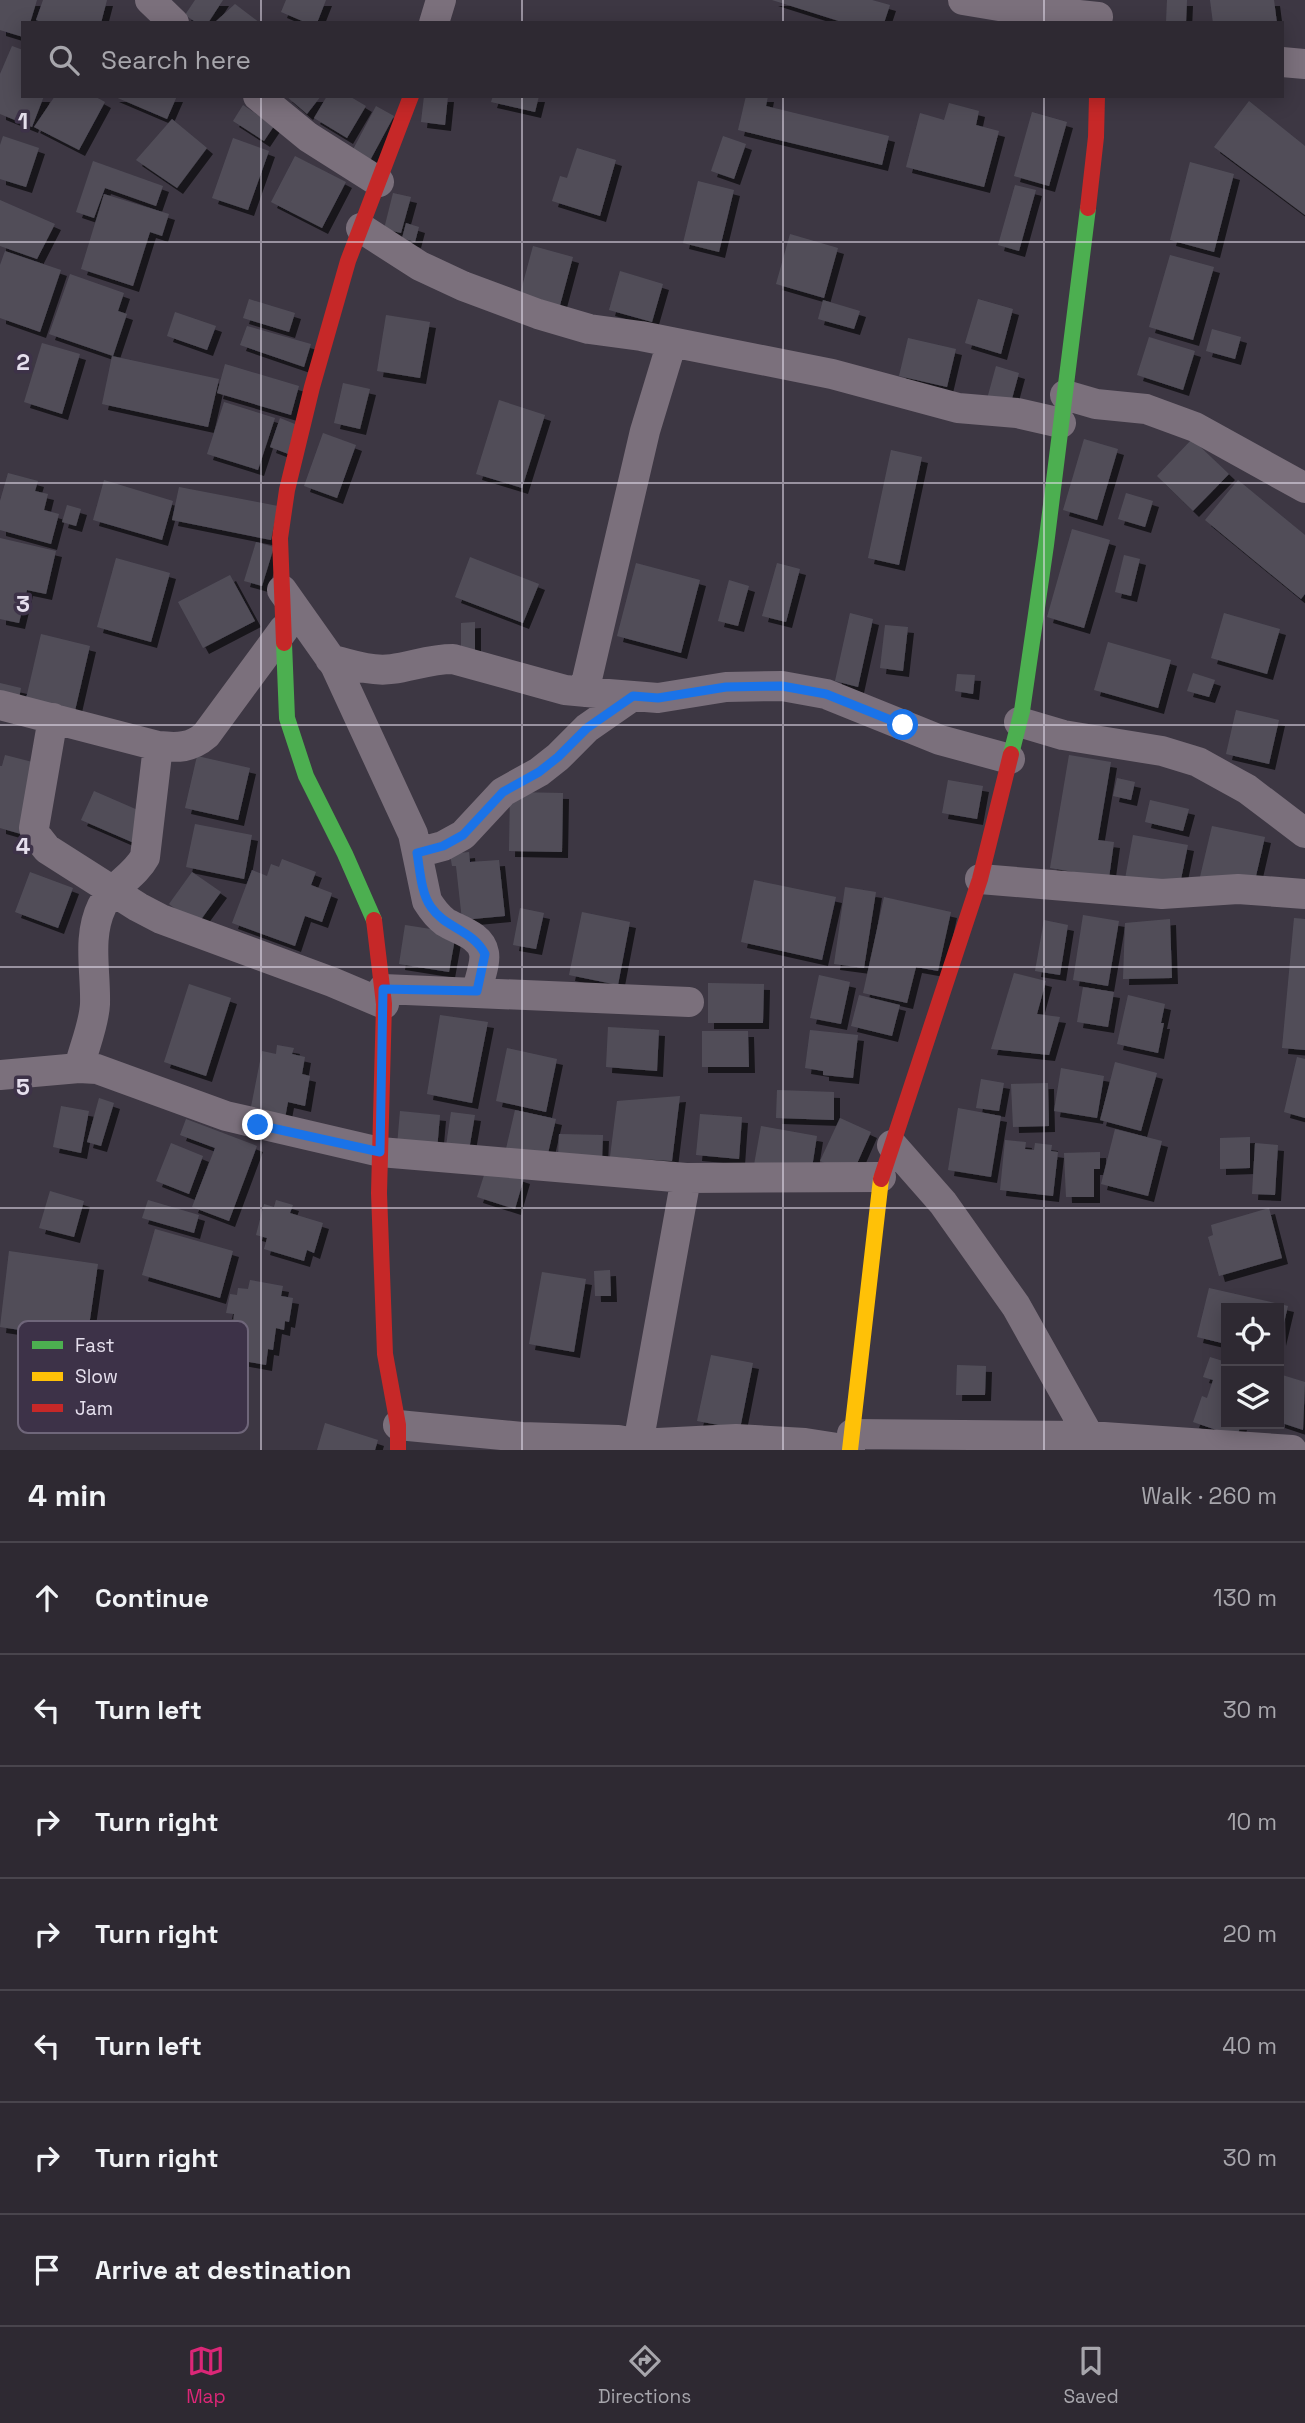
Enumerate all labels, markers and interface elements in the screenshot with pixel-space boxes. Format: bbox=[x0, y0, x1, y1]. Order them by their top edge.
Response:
search box bbox=[21, 21, 1284, 98]
icon: search bbox=[45, 41, 83, 79]
text: Search here bbox=[101, 43, 251, 77]
text: 1 bbox=[18, 106, 28, 136]
text: 2 bbox=[16, 347, 30, 377]
text: 3 bbox=[16, 589, 30, 619]
route start bbox=[887, 709, 918, 740]
text: 4 bbox=[16, 831, 31, 861]
text: 5 bbox=[16, 1072, 30, 1102]
route end bbox=[242, 1109, 273, 1140]
map controls bbox=[1221, 1303, 1284, 1429]
button: locate bbox=[1221, 1303, 1284, 1366]
legend bbox=[18, 1321, 248, 1433]
text: Fast bbox=[75, 1333, 115, 1358]
text: Slow bbox=[75, 1364, 118, 1389]
button: layers bbox=[1221, 1366, 1284, 1429]
text: Jam bbox=[75, 1396, 113, 1421]
text: 4 min bbox=[28, 1476, 107, 1515]
text: Walk · 260 m bbox=[1141, 1481, 1277, 1511]
icon: ahead bbox=[28, 1579, 66, 1617]
text: Continue bbox=[95, 1581, 209, 1615]
text: 130 m bbox=[1213, 1583, 1277, 1613]
icon: left bbox=[28, 1691, 66, 1729]
text: Turn left bbox=[95, 1693, 202, 1727]
text: 30 m bbox=[1223, 1695, 1277, 1725]
icon: right bbox=[28, 1803, 66, 1841]
text: Turn right bbox=[95, 1805, 219, 1839]
text: 10 m bbox=[1227, 1807, 1277, 1837]
icon: right bbox=[28, 1915, 66, 1953]
text: Turn right bbox=[95, 1917, 219, 1951]
text: 20 m bbox=[1223, 1919, 1277, 1949]
icon: left bbox=[28, 2027, 66, 2065]
text: Turn left bbox=[95, 2029, 202, 2063]
text: 40 m bbox=[1222, 2031, 1277, 2061]
icon: right bbox=[28, 2139, 66, 2177]
text: Turn right bbox=[95, 2141, 219, 2175]
text: 30 m bbox=[1223, 2143, 1277, 2173]
icon: arrive bbox=[28, 2251, 66, 2289]
text: Arrive at destination bbox=[95, 2253, 352, 2287]
tab: Map bbox=[186, 2342, 226, 2409]
tab: Directions bbox=[598, 2342, 691, 2409]
tab: Saved bbox=[1063, 2342, 1119, 2409]

